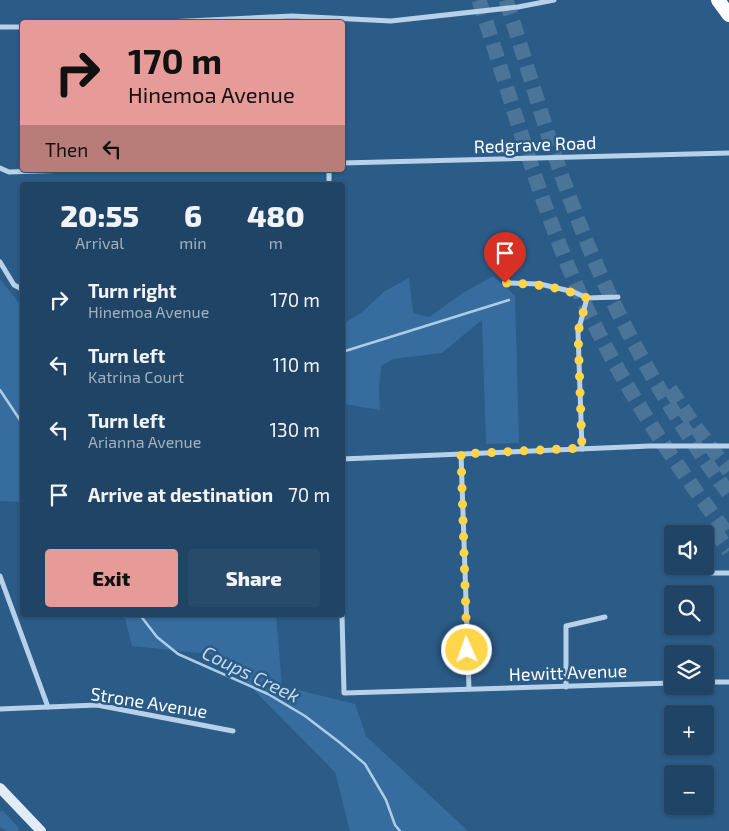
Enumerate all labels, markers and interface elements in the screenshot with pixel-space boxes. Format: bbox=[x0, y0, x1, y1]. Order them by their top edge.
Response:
text: 170 m bbox=[128, 39, 222, 81]
icon: right bbox=[45, 40, 110, 105]
text: Hinemoa Avenue bbox=[128, 81, 295, 107]
street label: Redgrave Road bbox=[473, 131, 597, 157]
icon: left bbox=[98, 135, 126, 163]
text: Then bbox=[45, 138, 88, 161]
text: 20:55 bbox=[60, 197, 139, 233]
text: 6 bbox=[184, 197, 202, 233]
text: 480 bbox=[247, 197, 305, 233]
pin bbox=[484, 232, 526, 283]
text: Arrival bbox=[75, 233, 124, 252]
text: min bbox=[179, 233, 207, 252]
text: m bbox=[269, 233, 283, 252]
icon: arrive bbox=[491, 239, 519, 267]
text: Turn right bbox=[88, 279, 176, 302]
icon: right bbox=[45, 286, 73, 314]
text: 170 m bbox=[270, 288, 320, 311]
text: Hinemoa Avenue bbox=[88, 302, 209, 321]
text: Turn left bbox=[88, 344, 165, 367]
icon: left bbox=[45, 351, 73, 379]
text: 110 m bbox=[273, 353, 320, 376]
text: Katrina Court bbox=[88, 367, 184, 386]
text: Turn left bbox=[88, 409, 165, 432]
icon: left bbox=[45, 416, 73, 444]
text: 130 m bbox=[270, 418, 320, 441]
text: Arianna Avenue bbox=[88, 432, 201, 451]
icon: arrive bbox=[45, 481, 73, 509]
text: Arrive at destination bbox=[88, 483, 273, 506]
text: 70 m bbox=[288, 483, 330, 506]
map controls bbox=[664, 525, 714, 815]
button: sound bbox=[664, 525, 714, 575]
button: Exit bbox=[45, 549, 178, 607]
button: Share bbox=[188, 549, 320, 607]
button: search bbox=[664, 585, 714, 635]
position arrow bbox=[440, 623, 492, 675]
water label: Coups Creek bbox=[199, 640, 304, 707]
button: layers bbox=[664, 645, 714, 695]
street label: Hewitt Avenue bbox=[508, 659, 628, 685]
street label: Strone Avenue bbox=[89, 682, 209, 722]
button: + bbox=[664, 705, 714, 755]
button: − bbox=[664, 765, 714, 815]

